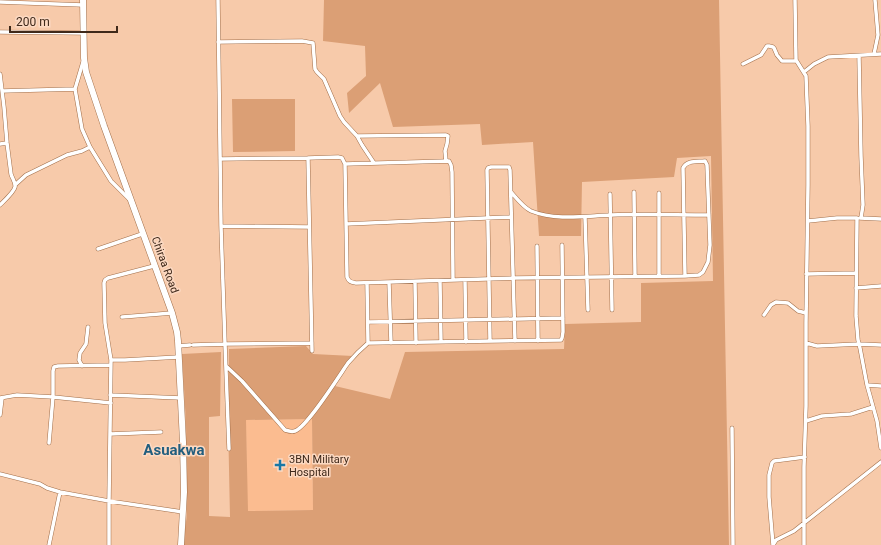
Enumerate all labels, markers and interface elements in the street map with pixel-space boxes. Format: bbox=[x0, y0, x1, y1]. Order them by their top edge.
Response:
scale bar bbox=[10, 8, 117, 34]
text: 200 m bbox=[16, 15, 50, 29]
street label: Chiraa Road bbox=[149, 235, 181, 295]
district label: Asuakwa bbox=[143, 441, 205, 459]
place label: 3BN Military Hospital bbox=[289, 453, 350, 479]
marker: 3BN Military Hospital bbox=[274, 459, 286, 471]

